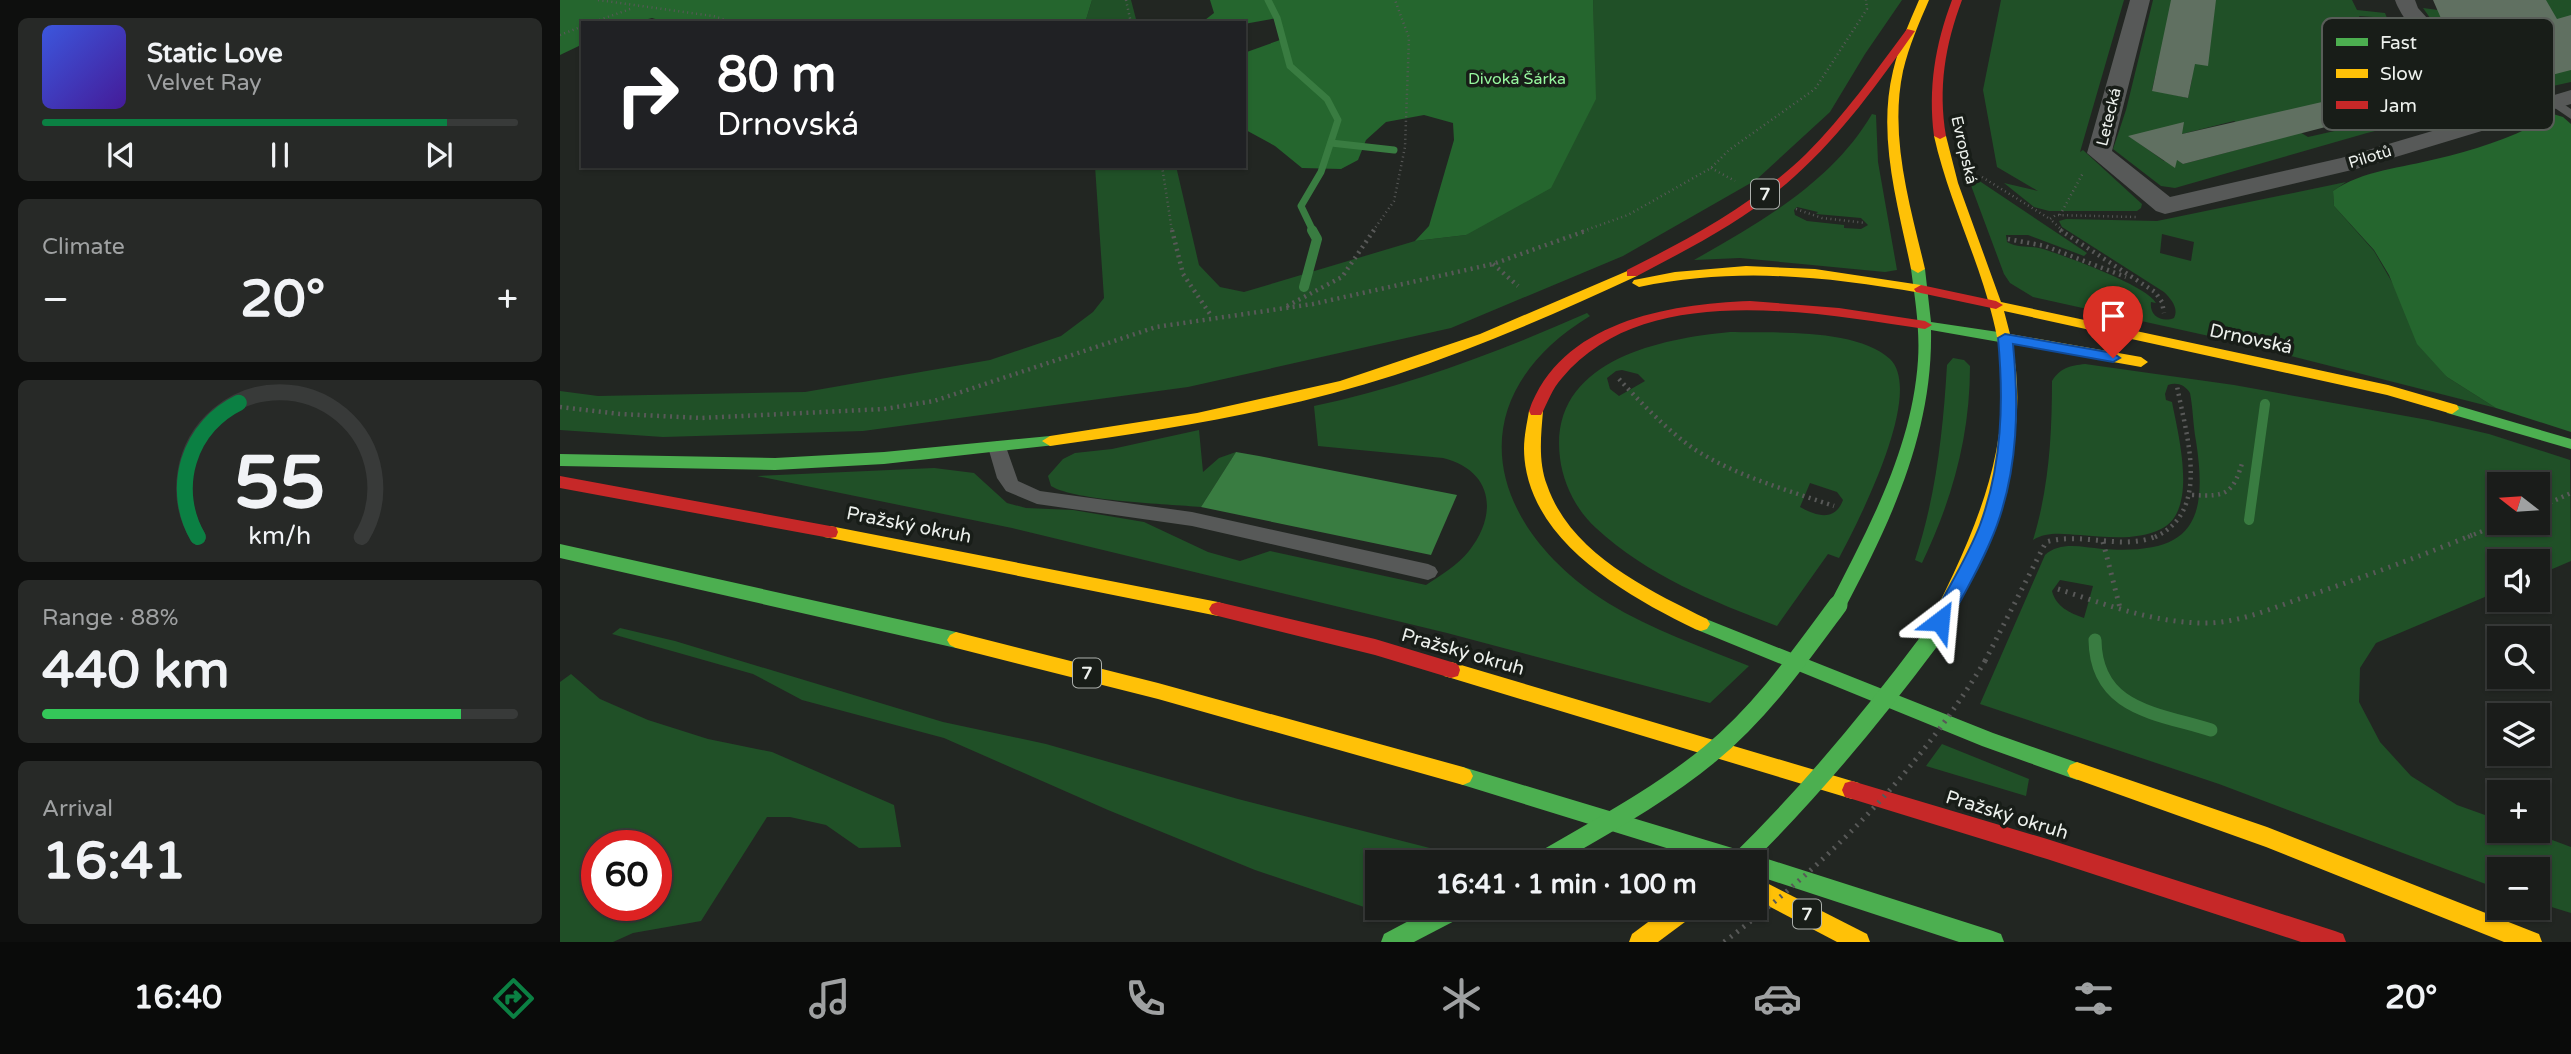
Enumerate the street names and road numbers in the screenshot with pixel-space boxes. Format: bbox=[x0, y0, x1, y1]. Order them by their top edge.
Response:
street label: Letecká bbox=[2092, 86, 2126, 148]
street label: Evropská bbox=[1946, 114, 1982, 186]
street label: Pilotů bbox=[2346, 141, 2394, 173]
road number: 7 bbox=[1751, 180, 1779, 209]
street label: Drnovská bbox=[2207, 319, 2295, 359]
street label: Pražský okruh bbox=[845, 502, 973, 548]
street label: Pražský okruh bbox=[1399, 624, 1527, 680]
road number: 7 bbox=[1073, 658, 1101, 688]
street label: Pražský okruh bbox=[1943, 786, 2071, 844]
road number: 7 bbox=[1793, 900, 1821, 929]

